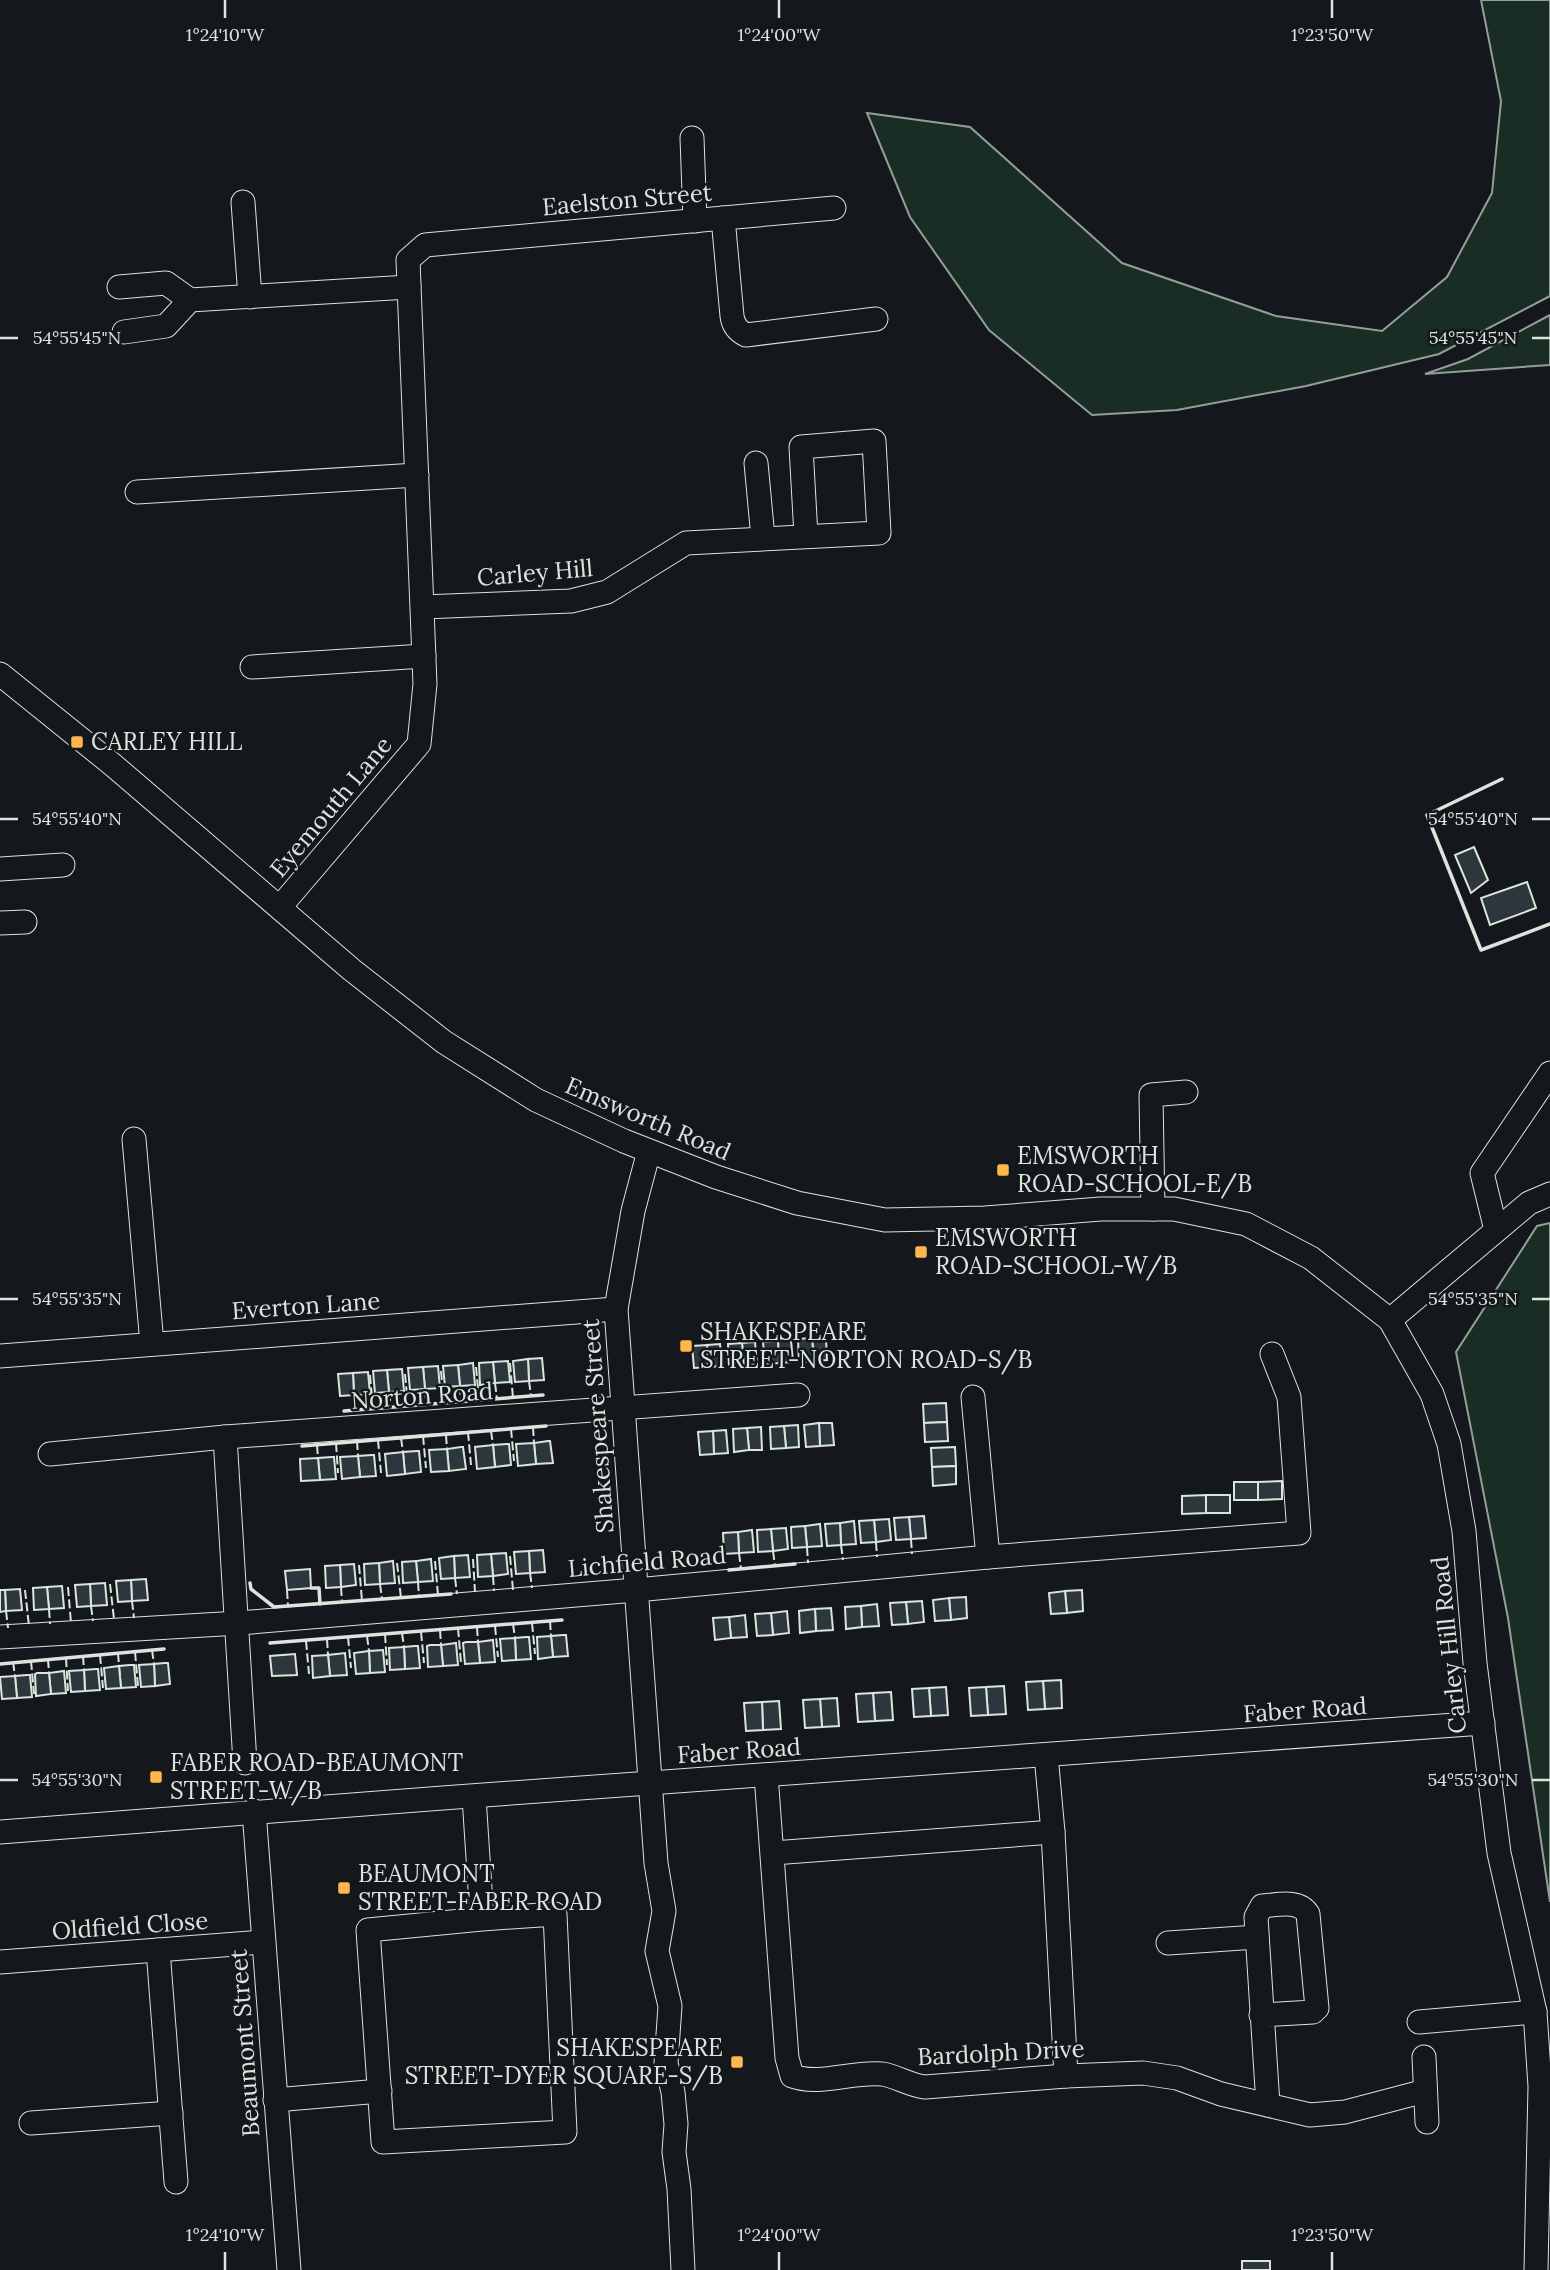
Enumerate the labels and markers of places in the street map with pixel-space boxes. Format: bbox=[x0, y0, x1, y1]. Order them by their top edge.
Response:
place label: CARLEY HILL bbox=[91, 726, 243, 757]
marker: CARLEY HILL bbox=[69, 734, 85, 750]
place label: EMSWORTH ROAD-SCHOOL-E/B bbox=[1017, 1140, 1252, 1199]
marker: EMSWORTH ROAD-SCHOOL-E/B bbox=[995, 1162, 1011, 1178]
place label: EMSWORTH ROAD-SCHOOL-W/B bbox=[935, 1222, 1177, 1281]
marker: EMSWORTH ROAD-SCHOOL-W/B bbox=[913, 1244, 929, 1260]
place label: SHAKESPEARE STREET-NORTON ROAD-S/B bbox=[700, 1316, 1032, 1375]
marker: SHAKESPEARE STREET-NORTON ROAD-S/B bbox=[678, 1338, 694, 1354]
place label: FABER ROAD-BEAUMONT STREET-W/B bbox=[170, 1747, 463, 1806]
marker: FABER ROAD-BEAUMONT STREET-W/B bbox=[148, 1769, 164, 1785]
place label: BEAUMONT STREET-FABER ROAD bbox=[358, 1858, 602, 1917]
marker: BEAUMONT STREET-FABER ROAD bbox=[336, 1880, 352, 1896]
place label: SHAKESPEARE STREET-DYER SQUARE-S/B bbox=[405, 2032, 723, 2091]
marker: SHAKESPEARE STREET-DYER SQUARE-S/B bbox=[729, 2054, 745, 2070]

